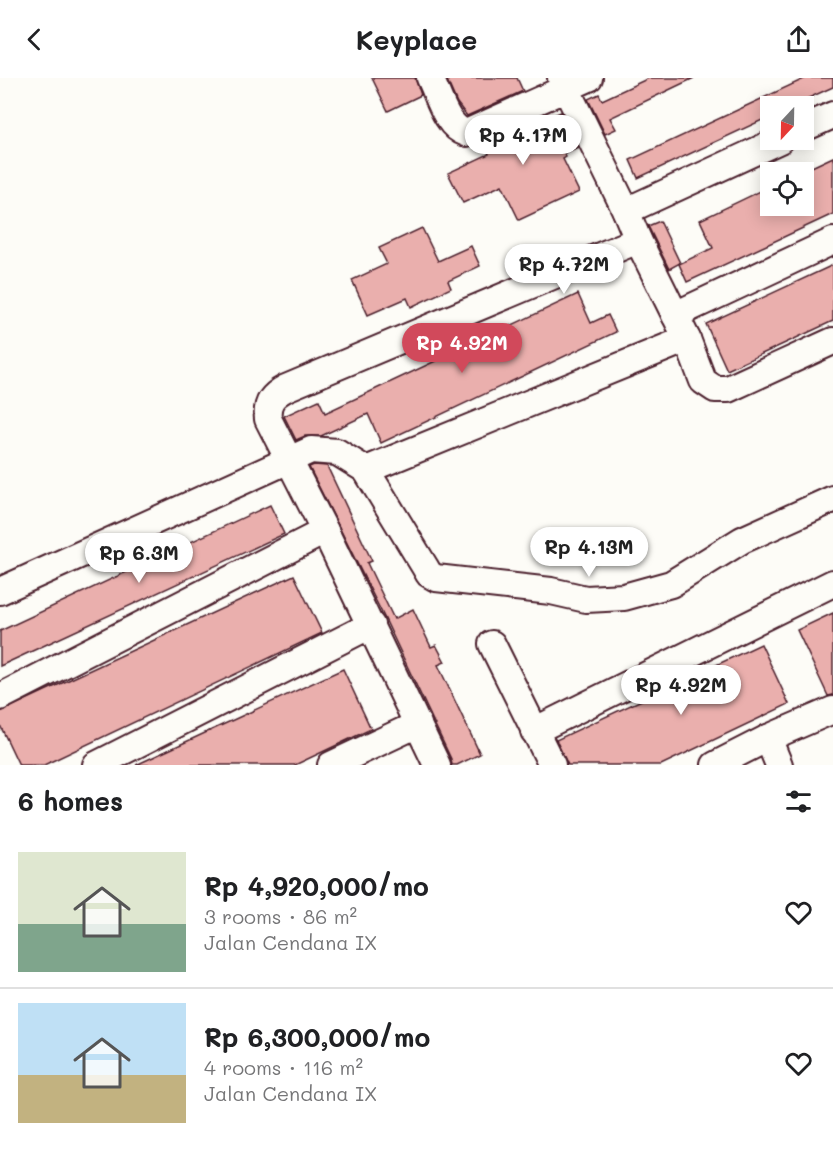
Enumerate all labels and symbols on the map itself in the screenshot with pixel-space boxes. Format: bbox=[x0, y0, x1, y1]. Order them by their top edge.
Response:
north arrow bbox=[760, 96, 814, 150]
pin: Rp 4.17M bbox=[461, 115, 585, 166]
pin: Rp 4.72M bbox=[502, 244, 626, 295]
pin: Rp 4.92M bbox=[400, 323, 524, 374]
pin: Rp 4.13M bbox=[527, 527, 651, 578]
pin: Rp 6.3M bbox=[84, 533, 194, 584]
pin: Rp 4.92M bbox=[619, 665, 743, 716]

